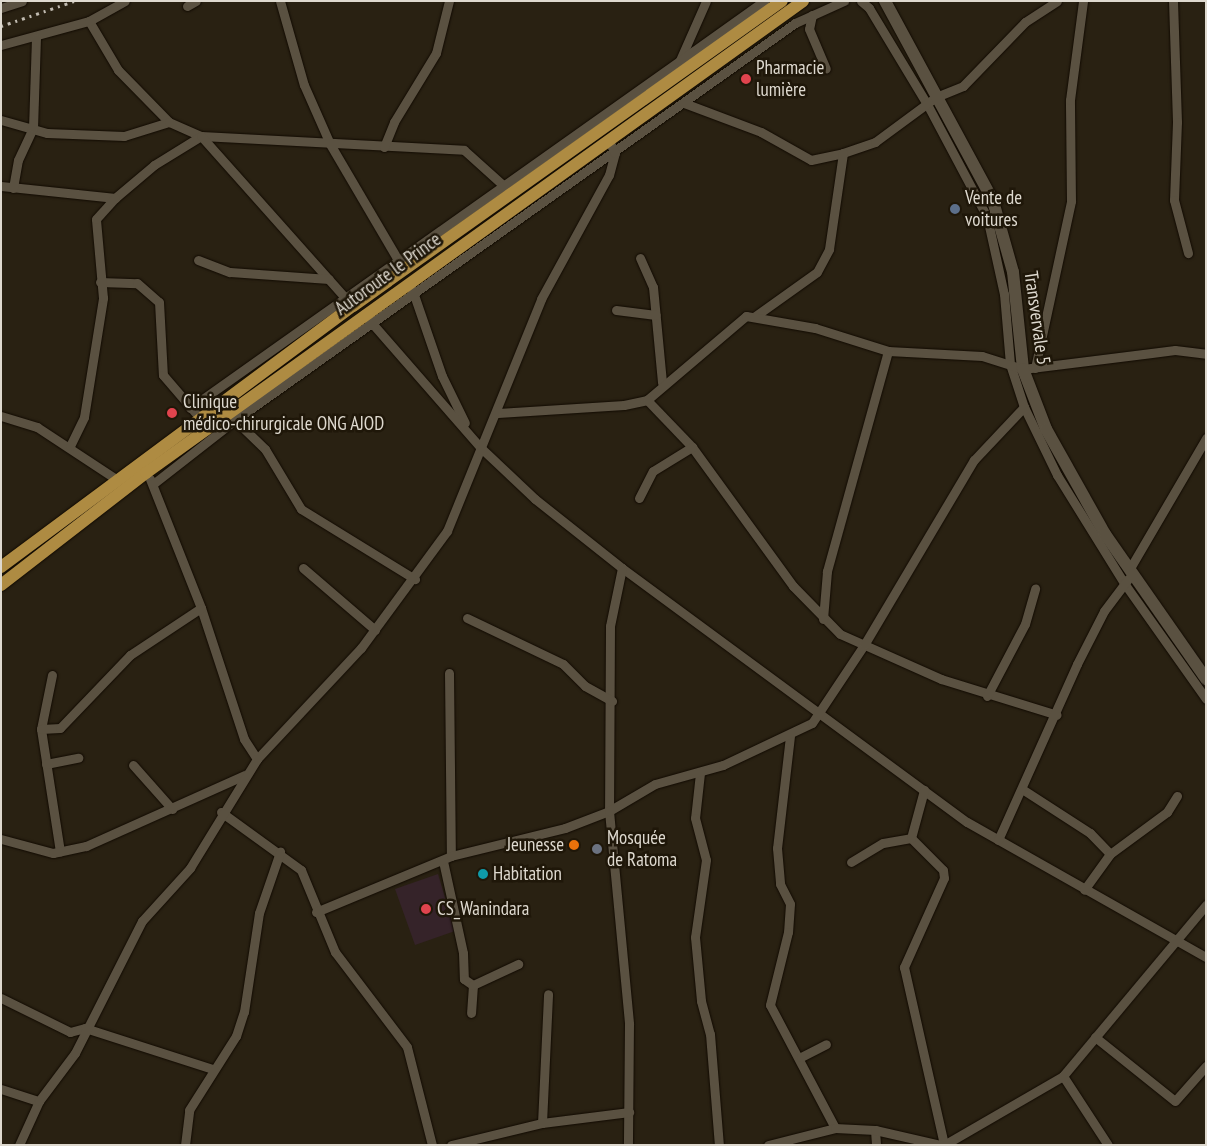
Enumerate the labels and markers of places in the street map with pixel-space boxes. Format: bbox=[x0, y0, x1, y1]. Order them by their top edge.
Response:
place label: Pharmacie lumière bbox=[756, 57, 824, 101]
marker: Pharmacie lumière bbox=[740, 73, 752, 85]
place label: Vente de voitures bbox=[965, 187, 1022, 231]
marker: Vente de voitures bbox=[949, 203, 961, 215]
place label: Clinique médico-chirurgicale ONG AJOD bbox=[183, 391, 385, 435]
marker: Clinique médico-chirurgicale ONG AJOD bbox=[165, 406, 179, 420]
place label: Mosquée de Ratoma bbox=[607, 827, 677, 871]
place label: Jeunesse bbox=[506, 834, 564, 856]
marker: Jeunesse bbox=[568, 839, 580, 851]
marker: Mosquée de Ratoma bbox=[591, 843, 603, 855]
place label: Habitation bbox=[493, 863, 562, 885]
marker: Habitation bbox=[477, 868, 489, 880]
place label: CS_Wanindara bbox=[437, 898, 529, 920]
marker: CS_Wanindara bbox=[419, 902, 433, 916]

